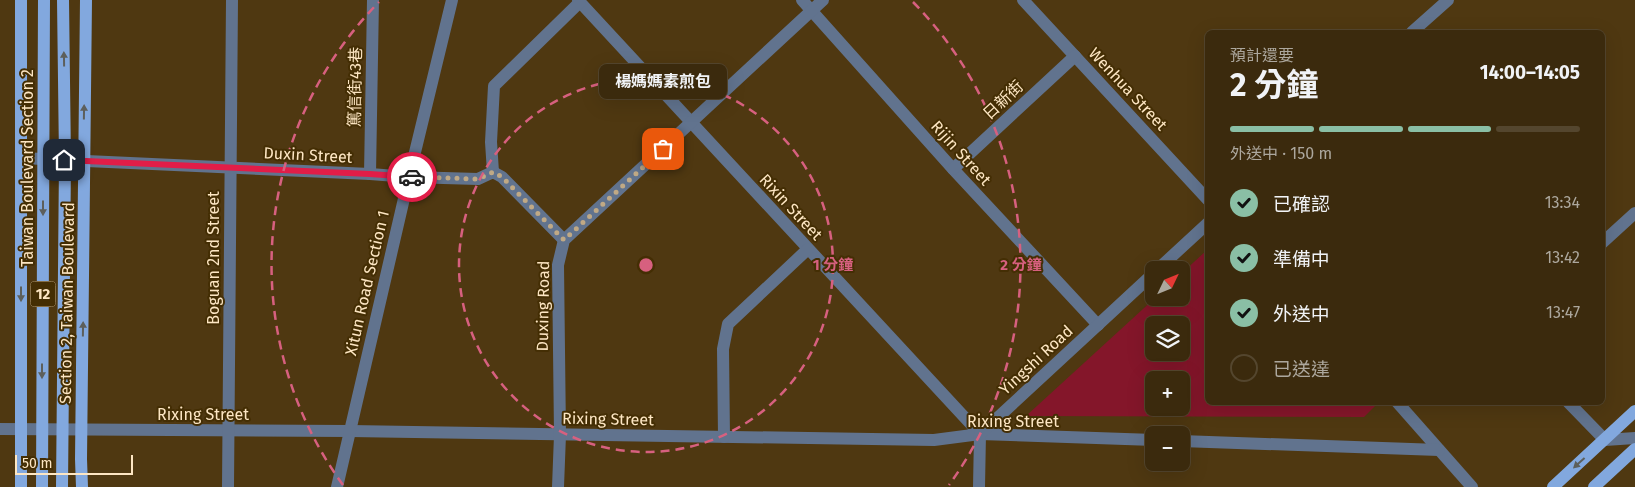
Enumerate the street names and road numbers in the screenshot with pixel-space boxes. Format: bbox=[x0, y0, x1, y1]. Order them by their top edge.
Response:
street label: Wenhua Street bbox=[1085, 44, 1171, 134]
street label: 篤信街43巷 bbox=[345, 47, 365, 127]
street label: Taiwan Boulevard Section 2 bbox=[18, 69, 37, 267]
street label: 日新街 bbox=[979, 77, 1027, 123]
street label: Rijin Street bbox=[927, 117, 995, 189]
street label: Duxin Street bbox=[263, 143, 353, 167]
street label: Rixin Street bbox=[756, 170, 827, 244]
street label: Boguan 2nd Street bbox=[204, 191, 223, 325]
street label: Section 2, Taiwan Boulevard bbox=[56, 202, 78, 404]
street label: Xitun Road Section 1 bbox=[341, 209, 393, 357]
street label: Duxing Road bbox=[533, 260, 553, 352]
road number: 12 bbox=[30, 282, 56, 306]
street label: Yingshi Road bbox=[995, 321, 1077, 399]
street label: Rixing Street bbox=[157, 405, 249, 424]
street label: Rixing Street bbox=[562, 409, 654, 429]
street label: Rixing Street bbox=[967, 412, 1059, 431]

